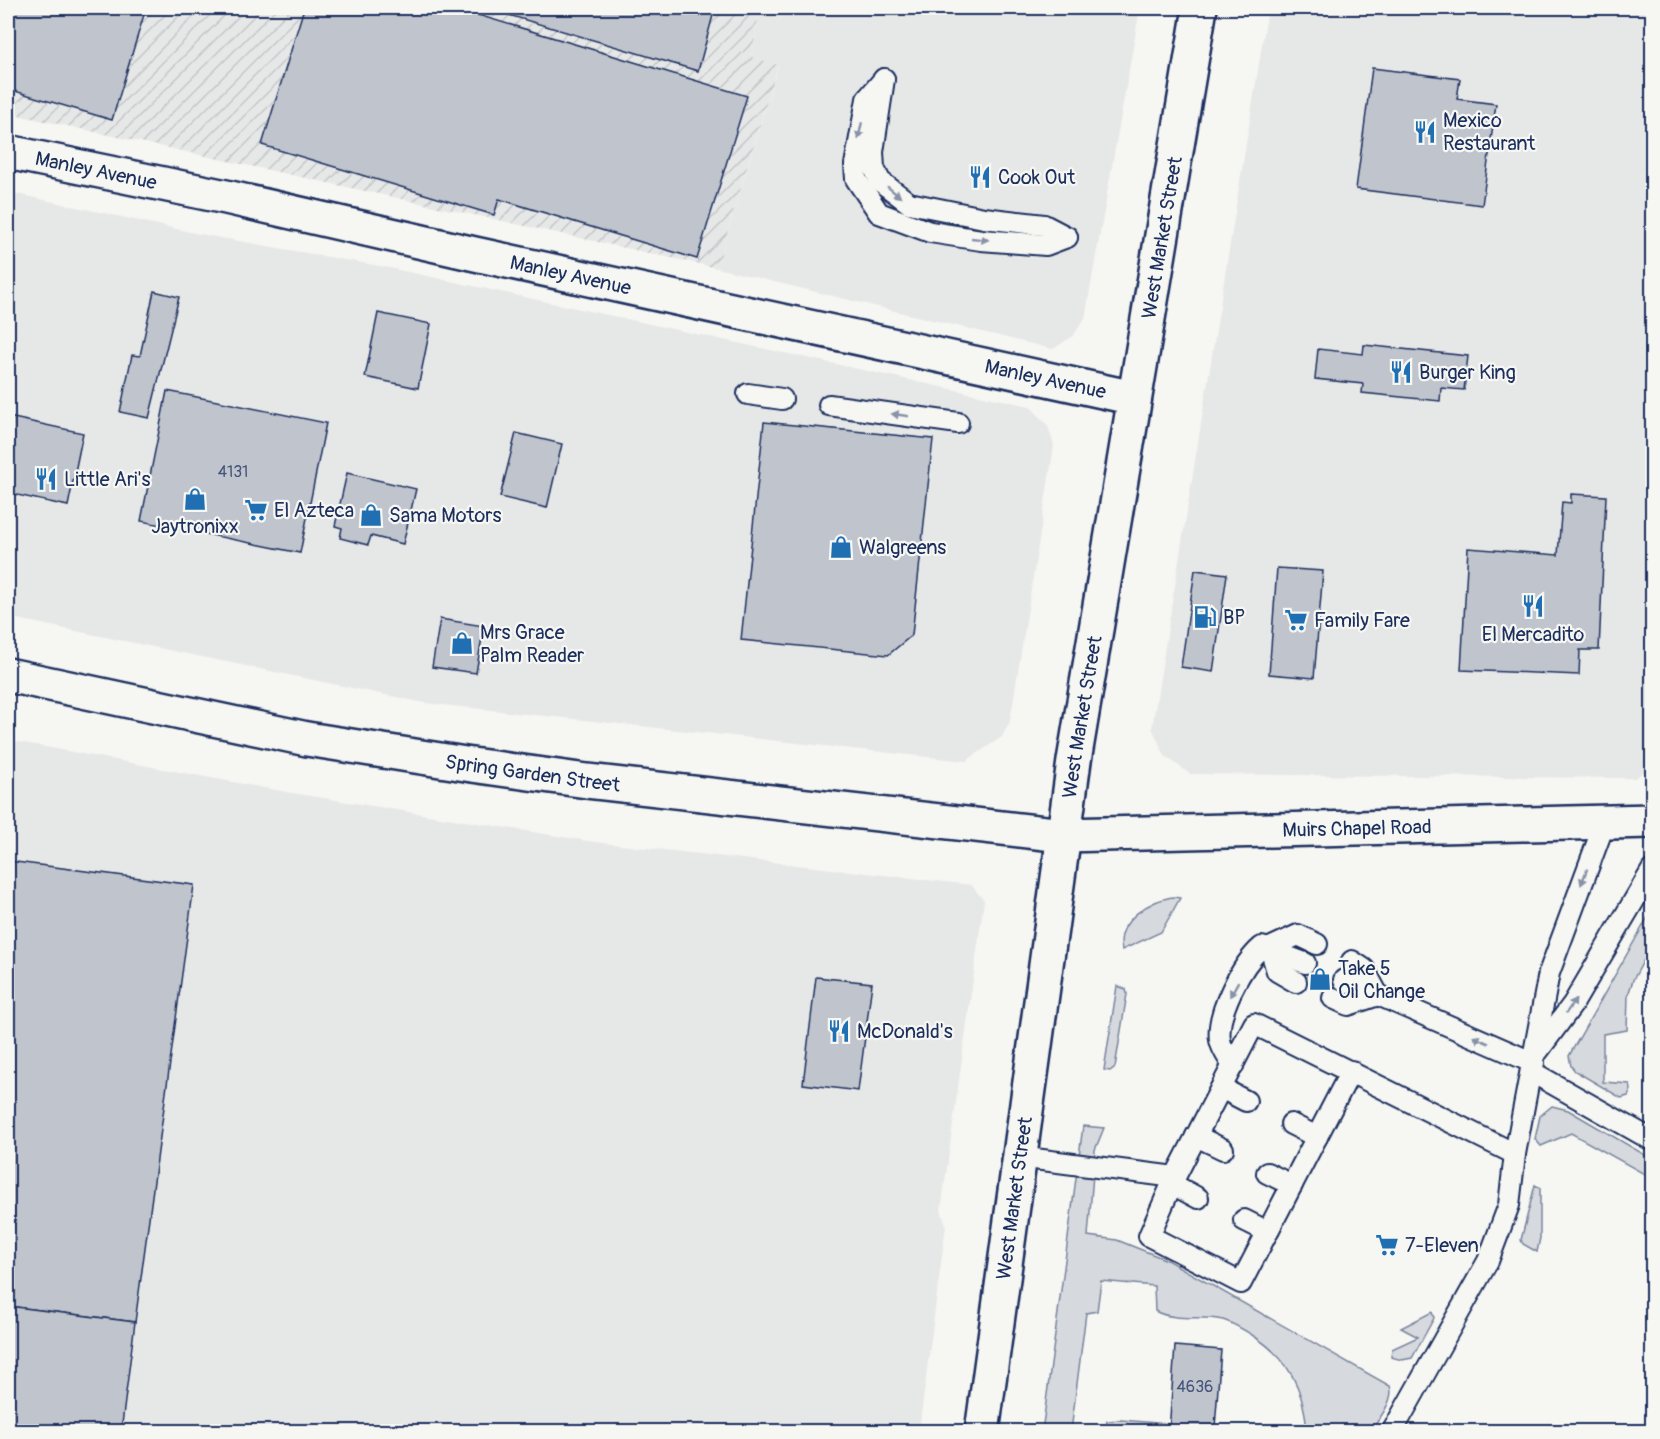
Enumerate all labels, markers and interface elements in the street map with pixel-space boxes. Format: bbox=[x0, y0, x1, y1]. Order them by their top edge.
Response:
place label: Mexico Restaurant bbox=[1443, 108, 1536, 156]
restaurant icon: Mexico Restaurant bbox=[1412, 119, 1438, 145]
one-way arrow bbox=[855, 121, 864, 140]
street label: Manley Avenue bbox=[33, 145, 159, 195]
street label: West Market Street bbox=[1136, 154, 1188, 321]
restaurant icon: Cook Out bbox=[967, 164, 993, 190]
place label: Cook Out bbox=[998, 165, 1076, 190]
one-way arrow bbox=[886, 185, 902, 198]
one-way arrow bbox=[970, 234, 989, 244]
street label: Manley Avenue bbox=[508, 250, 634, 300]
street label: Manley Avenue bbox=[983, 353, 1109, 404]
restaurant icon: Burger King bbox=[1388, 359, 1414, 385]
place label: Burger King bbox=[1419, 360, 1516, 385]
one-way arrow bbox=[890, 411, 909, 420]
house number: 4131 bbox=[218, 462, 248, 482]
restaurant icon: Little Ari's bbox=[33, 466, 59, 492]
place label: Little Ari's bbox=[64, 467, 151, 492]
shop icon: Jaytronixx bbox=[182, 486, 208, 512]
supermarket icon: El Azteca bbox=[243, 497, 269, 523]
place label: El Azteca bbox=[274, 498, 354, 523]
shop icon: Sama Motors bbox=[358, 502, 384, 528]
place label: Sama Motors bbox=[389, 503, 501, 528]
place label: Jaytronixx bbox=[151, 514, 239, 539]
shop icon: Walgreens bbox=[828, 534, 854, 560]
place label: Walgreens bbox=[859, 535, 946, 560]
restaurant icon: El Mercadito bbox=[1520, 593, 1546, 619]
fuel station icon: BP bbox=[1192, 604, 1218, 630]
place label: BP bbox=[1223, 605, 1245, 630]
supermarket icon: Family Fare bbox=[1283, 607, 1309, 633]
place label: Family Fare bbox=[1314, 608, 1410, 633]
place label: Mrs Grace Palm Reader bbox=[480, 620, 584, 668]
place label: El Mercadito bbox=[1482, 622, 1585, 647]
shop icon: Mrs Grace Palm Reader bbox=[449, 630, 475, 656]
street label: West Market Street bbox=[1057, 633, 1107, 800]
street label: Spring Garden Street bbox=[444, 748, 622, 797]
street label: Muirs Chapel Road bbox=[1282, 814, 1432, 842]
one-way arrow bbox=[1579, 868, 1588, 886]
place label: Take 5 Oil Change bbox=[1338, 956, 1425, 1004]
shop icon: Take 5 Oil Change bbox=[1307, 966, 1333, 992]
one-way arrow bbox=[1229, 980, 1239, 997]
one-way arrow bbox=[1565, 999, 1577, 1015]
restaurant icon: McDonald's bbox=[826, 1018, 852, 1044]
place label: McDonald's bbox=[857, 1019, 953, 1044]
one-way arrow bbox=[1471, 1035, 1489, 1045]
street label: West Market Street bbox=[991, 1114, 1038, 1281]
supermarket icon: 7-Eleven bbox=[1374, 1232, 1400, 1258]
place label: 7-Eleven bbox=[1405, 1233, 1479, 1258]
house number: 4636 bbox=[1177, 1377, 1213, 1397]

